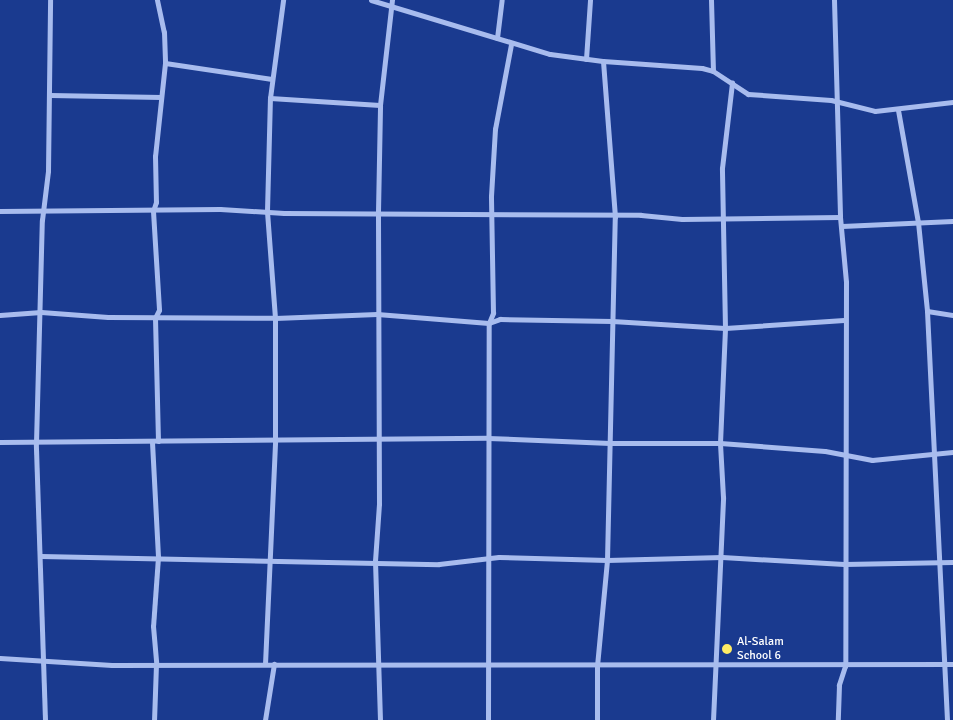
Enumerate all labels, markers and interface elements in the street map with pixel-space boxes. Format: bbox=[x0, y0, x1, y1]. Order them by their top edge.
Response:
place label: Al-Salam School 6 bbox=[737, 635, 784, 663]
marker: Al-Salam School 6 bbox=[721, 643, 733, 655]

